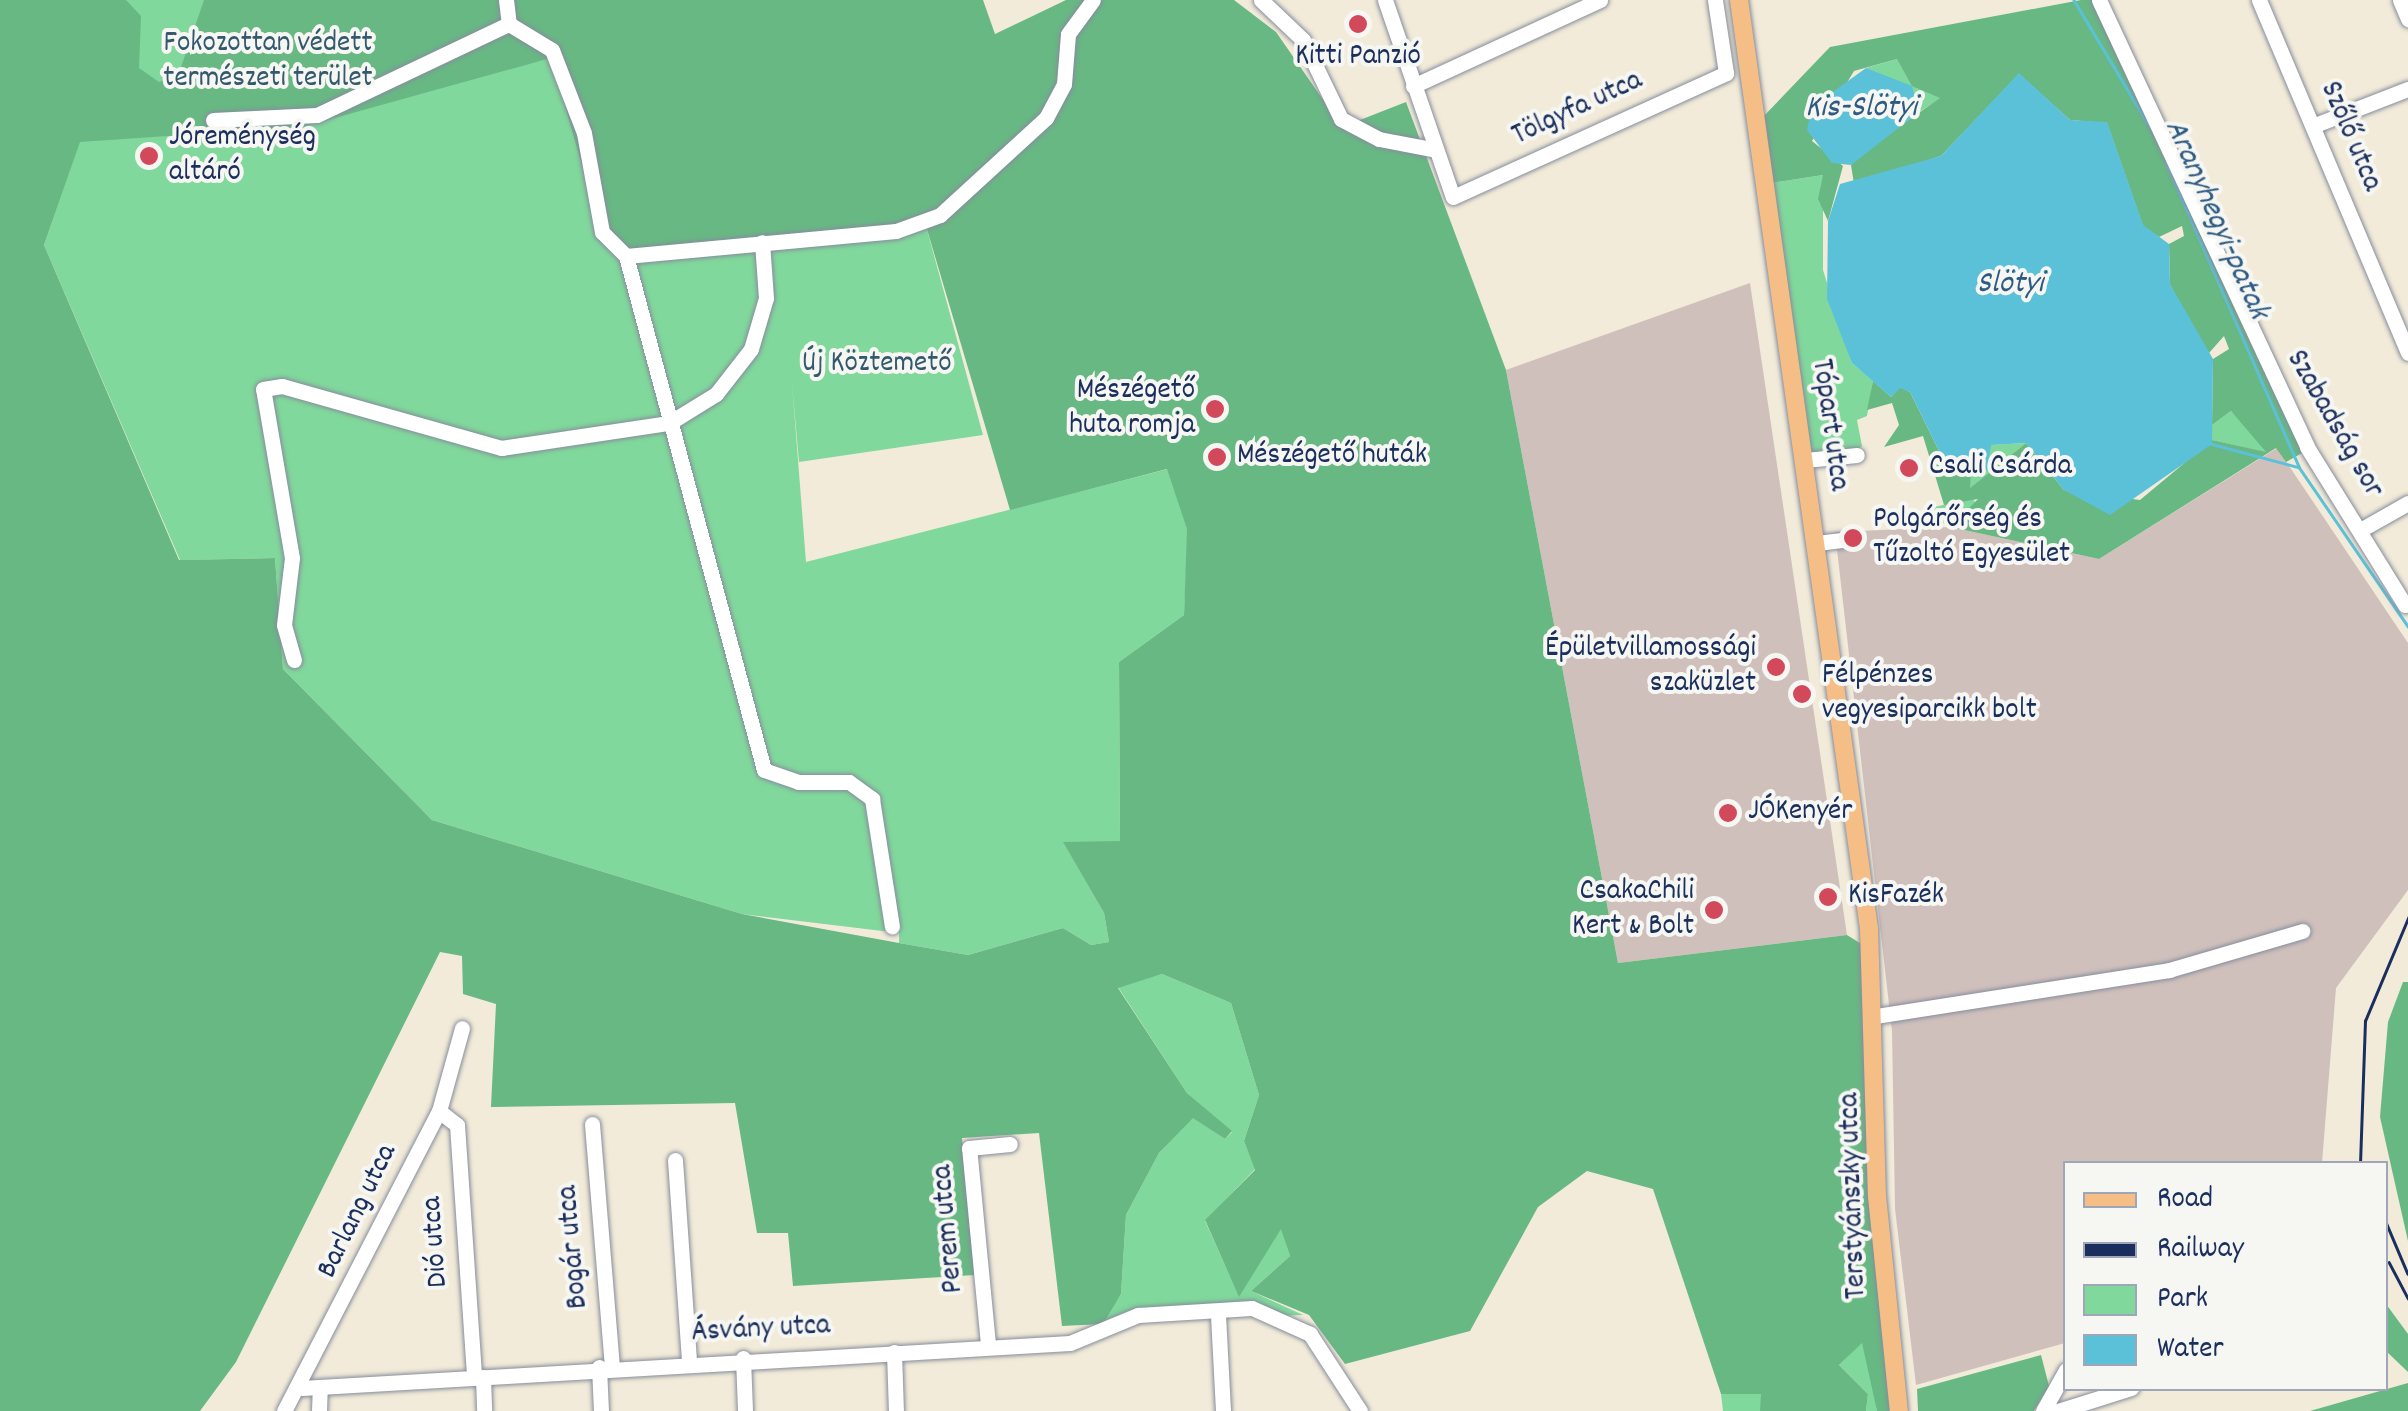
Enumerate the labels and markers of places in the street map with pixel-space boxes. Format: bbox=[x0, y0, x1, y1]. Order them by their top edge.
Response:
marker: Kitti Panzió bbox=[1347, 13, 1369, 35]
place label: Kitti Panzió bbox=[1295, 40, 1421, 76]
place label: Jóreménység altáró bbox=[169, 121, 316, 192]
marker: Jóreménység altáró bbox=[138, 145, 160, 167]
place label: Mészégető huta romja bbox=[1069, 374, 1195, 444]
marker: Mészégető huta romja bbox=[1204, 398, 1226, 420]
place label: Mészégető huták bbox=[1237, 439, 1427, 475]
marker: Mészégető huták bbox=[1206, 446, 1228, 468]
place label: Csali Csárda bbox=[1929, 450, 2072, 486]
marker: Csali Csárda bbox=[1898, 457, 1920, 479]
place label: Polgárőrség és Tűzoltó Egyesület bbox=[1873, 503, 2070, 574]
marker: Polgárőrség és Tűzoltó Egyesület bbox=[1842, 527, 1864, 549]
place label: Épületvillamossági szaküzlet bbox=[1545, 632, 1756, 702]
marker: Épületvillamossági szaküzlet bbox=[1765, 656, 1787, 678]
place label: Félpénzes vegyesiparcikk bolt bbox=[1822, 659, 2037, 730]
marker: Félpénzes vegyesiparcikk bolt bbox=[1791, 683, 1813, 705]
place label: JÓKenyér bbox=[1748, 795, 1852, 831]
marker: JÓKenyér bbox=[1717, 802, 1739, 824]
place label: CsakaChili Kert & Bolt bbox=[1572, 875, 1694, 946]
place label: KisFazék bbox=[1848, 879, 1944, 915]
marker: KisFazék bbox=[1817, 886, 1839, 908]
marker: CsakaChili Kert & Bolt bbox=[1703, 899, 1725, 921]

